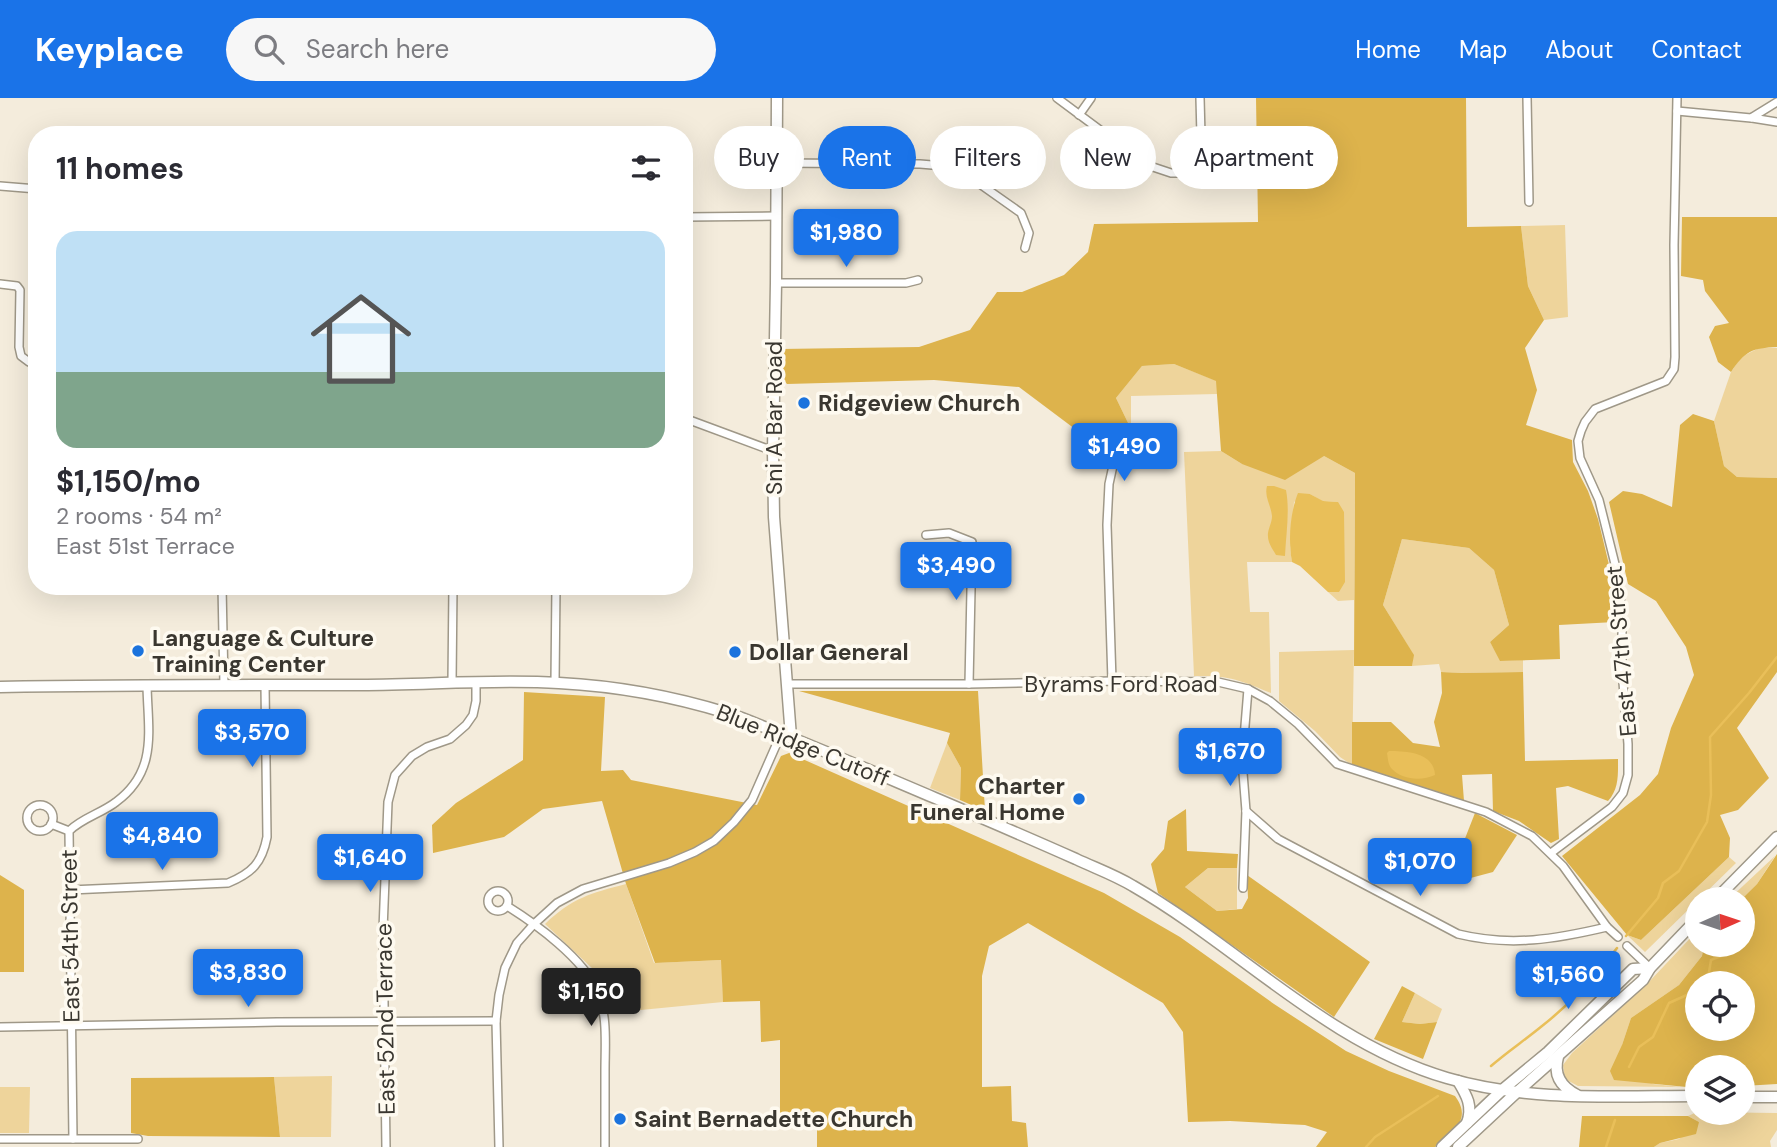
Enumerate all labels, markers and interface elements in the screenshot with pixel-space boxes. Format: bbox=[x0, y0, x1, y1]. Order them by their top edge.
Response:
search box bbox=[226, 18, 716, 81]
text: Keyplace bbox=[35, 28, 184, 71]
icon: search bbox=[250, 30, 288, 68]
text: Search here bbox=[306, 32, 449, 66]
text: Home bbox=[1355, 34, 1421, 65]
text: Map bbox=[1459, 34, 1507, 65]
text: About bbox=[1545, 34, 1614, 65]
text: Contact bbox=[1652, 34, 1742, 65]
chip: Buy bbox=[714, 126, 804, 189]
chip: Rent bbox=[818, 126, 916, 189]
chip: Filters bbox=[930, 126, 1046, 189]
chip: New bbox=[1060, 126, 1156, 189]
chip: Apartment bbox=[1170, 126, 1338, 189]
text: 11 homes bbox=[56, 149, 184, 188]
icon: filters bbox=[627, 149, 665, 187]
pin: $1,980 bbox=[789, 209, 903, 269]
text: $1,980 bbox=[809, 217, 883, 247]
icon: home bbox=[298, 276, 424, 402]
street label: Sni A Bar Road bbox=[759, 341, 789, 495]
place label: Ridgeview Church bbox=[818, 388, 1020, 418]
marker: Ridgeview Church bbox=[796, 395, 812, 411]
pin: $1,490 bbox=[1067, 424, 1181, 483]
text: $1,490 bbox=[1087, 431, 1161, 461]
text: $1,150/mo bbox=[56, 462, 201, 501]
text: 2 rooms · 54 m² bbox=[56, 501, 222, 531]
text: East 51st Terrace bbox=[56, 531, 235, 561]
pin: $3,490 bbox=[899, 542, 1013, 602]
text: $3,490 bbox=[916, 550, 996, 580]
street label: East 47th Street bbox=[1599, 564, 1643, 738]
place label: Language & Culture Training Center bbox=[152, 623, 374, 679]
place label: Dollar General bbox=[749, 637, 909, 667]
marker: Language & Culture Training Center bbox=[130, 643, 146, 659]
marker: Dollar General bbox=[727, 644, 743, 660]
street label: Byrams Ford Road bbox=[1024, 669, 1218, 699]
street label: Blue Ridge Cutoff bbox=[712, 697, 894, 793]
pin: $3,570 bbox=[195, 710, 309, 769]
text: $3,570 bbox=[214, 717, 290, 747]
pin: $1,670 bbox=[1173, 728, 1287, 788]
text: $1,670 bbox=[1195, 736, 1265, 766]
place label: Charter Funeral Home bbox=[910, 771, 1065, 827]
marker: Charter Funeral Home bbox=[1071, 791, 1087, 807]
pin: $4,840 bbox=[105, 812, 219, 872]
text: $4,840 bbox=[122, 820, 202, 850]
pin: $1,640 bbox=[313, 834, 427, 894]
pin: $1,070 bbox=[1363, 838, 1477, 898]
text: $1,640 bbox=[333, 842, 407, 872]
text: $1,070 bbox=[1384, 846, 1456, 876]
street label: East 54th Street bbox=[53, 849, 87, 1023]
north arrow bbox=[1685, 887, 1755, 957]
map controls bbox=[1685, 887, 1755, 1125]
street label: East 52nd Terrace bbox=[368, 923, 402, 1115]
pin: $3,830 bbox=[191, 950, 305, 1009]
pin: $1,560 bbox=[1511, 951, 1625, 1011]
text: $3,830 bbox=[209, 957, 287, 987]
text: $1,560 bbox=[1531, 959, 1605, 989]
pin: $1,150 bbox=[534, 968, 648, 1028]
button: locate bbox=[1685, 971, 1755, 1041]
text: $1,150 bbox=[558, 976, 624, 1006]
button: layers bbox=[1685, 1055, 1755, 1125]
place label: Saint Bernadette Church bbox=[634, 1104, 913, 1134]
marker: Saint Bernadette Church bbox=[612, 1111, 628, 1127]

